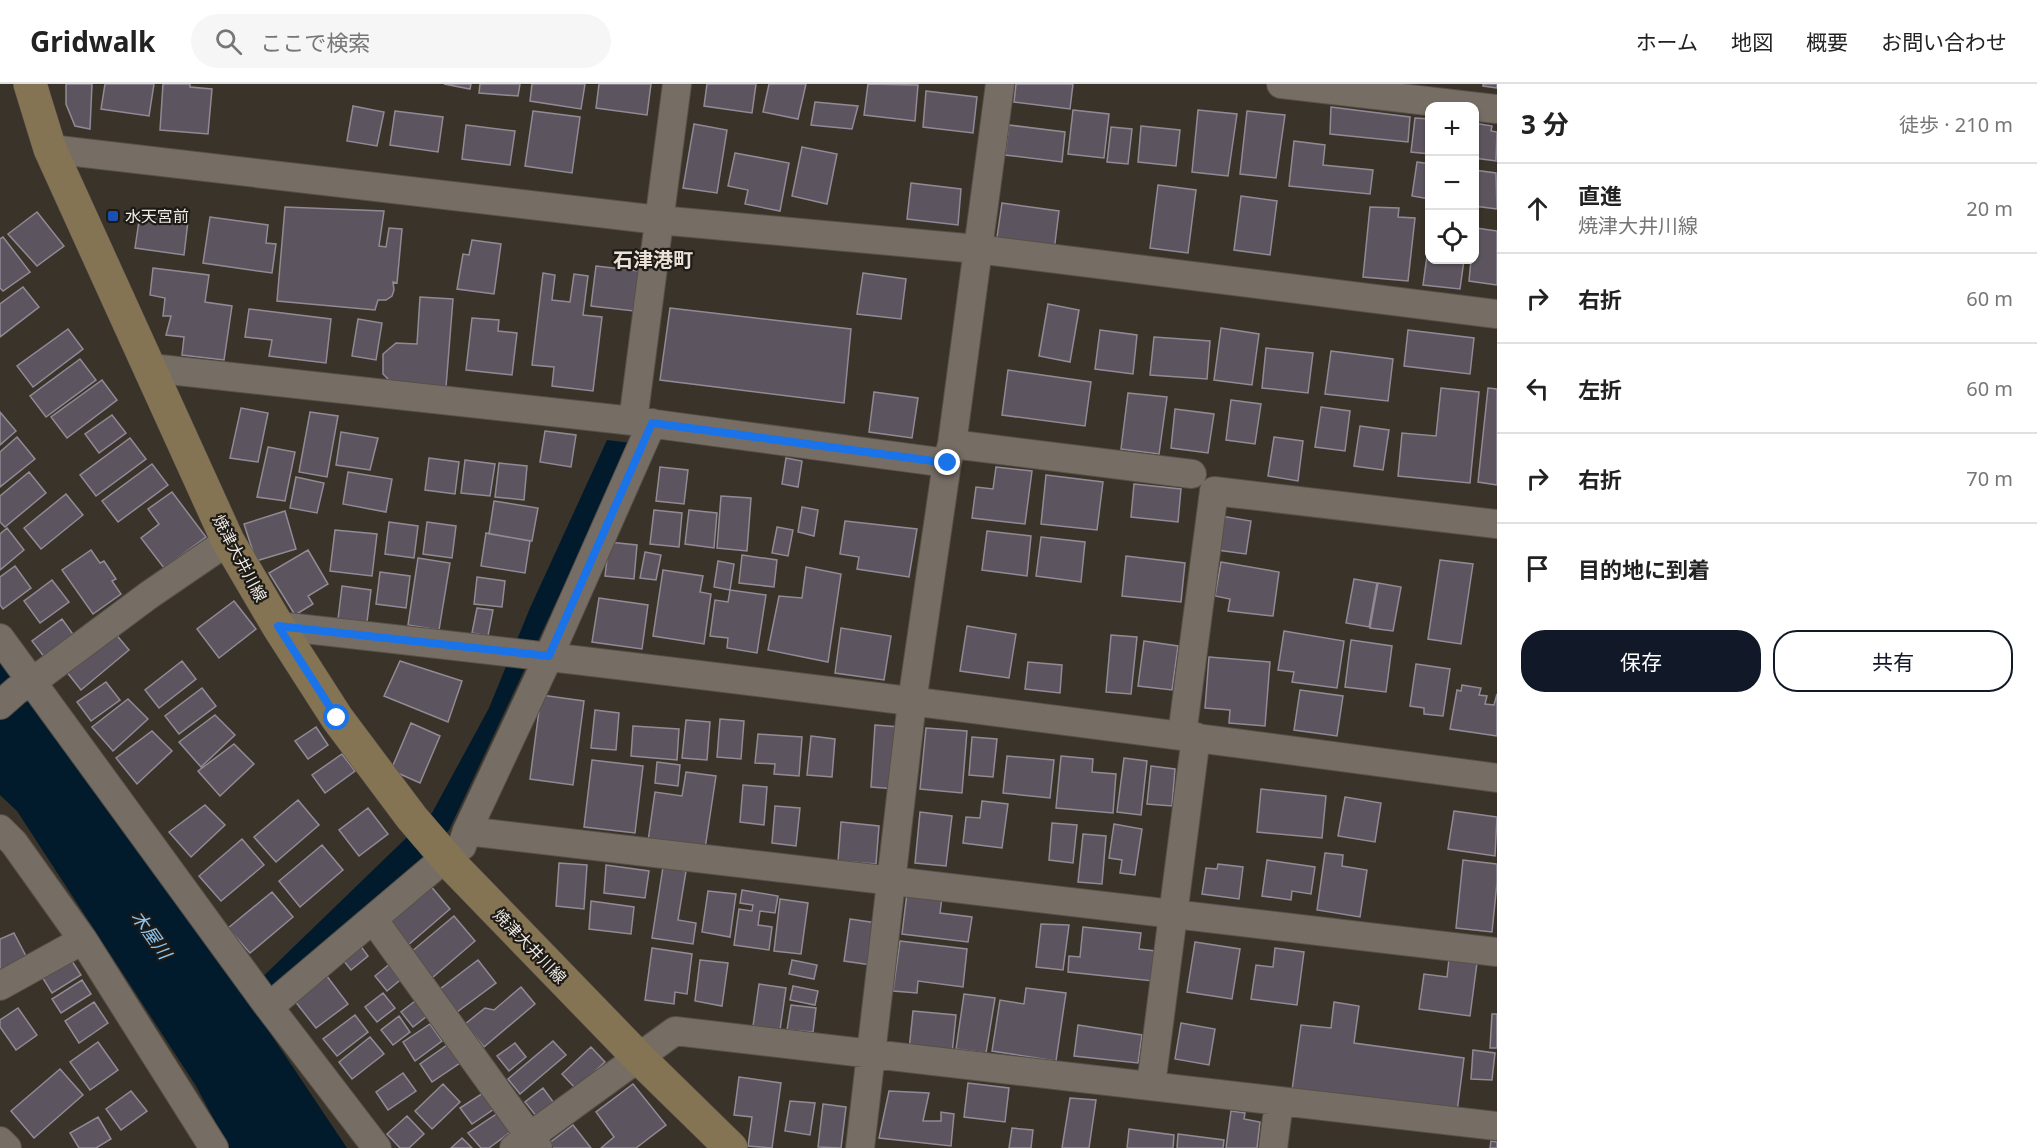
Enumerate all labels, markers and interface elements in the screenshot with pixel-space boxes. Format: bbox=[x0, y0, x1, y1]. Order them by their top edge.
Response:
search box bbox=[191, 14, 611, 68]
text: Gridwalk bbox=[30, 22, 155, 60]
icon: search bbox=[212, 25, 245, 58]
text: ここで検索 bbox=[260, 27, 370, 57]
text: ホーム bbox=[1636, 28, 1698, 56]
text: 地図 bbox=[1731, 28, 1773, 56]
text: 概要 bbox=[1806, 28, 1848, 56]
text: お問い合わせ bbox=[1881, 28, 2007, 56]
map controls bbox=[1425, 102, 1479, 264]
button: + bbox=[1425, 102, 1479, 156]
text: 3 分 bbox=[1521, 106, 1569, 142]
text: 徒歩 · 210 m bbox=[1899, 111, 2013, 138]
button: − bbox=[1425, 156, 1479, 210]
text: 直進 bbox=[1578, 180, 1622, 210]
icon: ahead bbox=[1521, 192, 1554, 225]
text: 20 m bbox=[1966, 195, 2013, 222]
place label: 水天宮前 bbox=[125, 205, 189, 227]
marker: 水天宮前 bbox=[106, 209, 120, 223]
button: locate bbox=[1425, 210, 1479, 264]
text: 焼津大井川線 bbox=[1578, 212, 1698, 239]
district label: 石津港町 bbox=[613, 246, 693, 273]
icon: right bbox=[1521, 282, 1554, 315]
text: 右折 bbox=[1578, 284, 1622, 314]
text: 60 m bbox=[1966, 285, 2013, 312]
icon: left bbox=[1521, 372, 1554, 405]
text: 左折 bbox=[1578, 374, 1622, 404]
text: 60 m bbox=[1966, 375, 2013, 402]
route end bbox=[934, 449, 960, 475]
icon: right bbox=[1521, 462, 1554, 495]
text: 右折 bbox=[1578, 464, 1622, 494]
text: 70 m bbox=[1966, 465, 2013, 492]
street label: 焼津大井川線 bbox=[208, 510, 272, 606]
icon: arrive bbox=[1521, 552, 1554, 585]
text: 目的地に到着 bbox=[1578, 554, 1710, 584]
button: 保存 bbox=[1521, 630, 1761, 692]
button: 共有 bbox=[1773, 630, 2013, 692]
route start bbox=[323, 704, 349, 730]
street label: 焼津大井川線 bbox=[489, 904, 571, 988]
water label: 木屋川 bbox=[127, 905, 178, 965]

